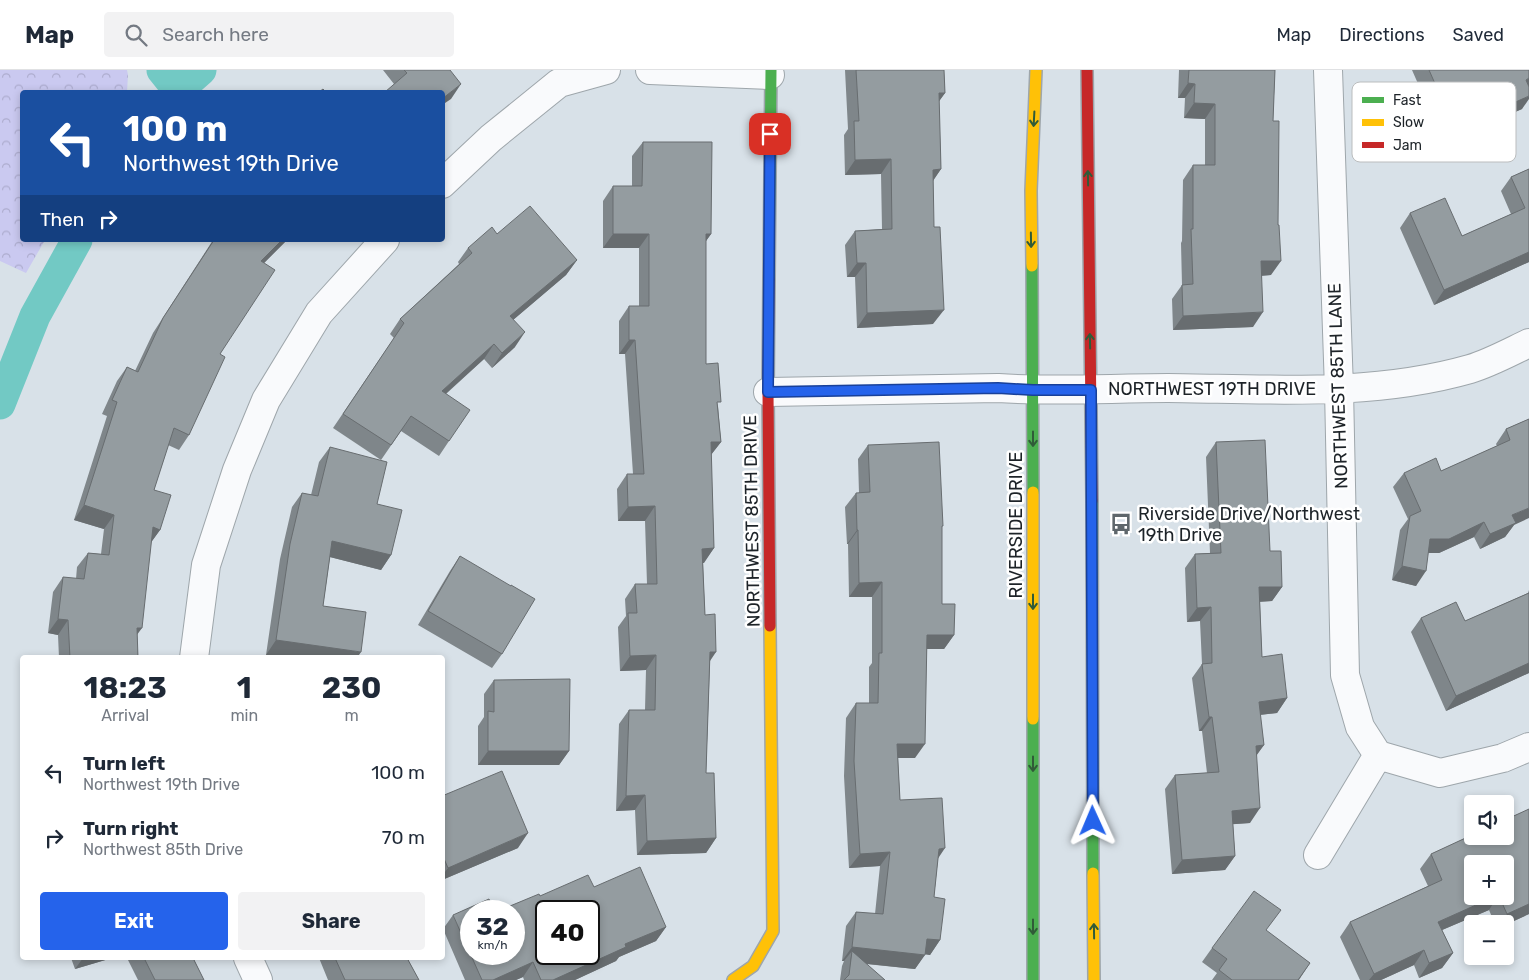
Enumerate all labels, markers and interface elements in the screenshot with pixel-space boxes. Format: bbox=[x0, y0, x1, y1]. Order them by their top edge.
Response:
search box bbox=[104, 12, 454, 57]
text: Map bbox=[25, 21, 74, 49]
icon: search bbox=[122, 21, 150, 49]
text: Search here bbox=[162, 23, 269, 46]
text: Map bbox=[1276, 24, 1311, 46]
text: Directions bbox=[1339, 24, 1425, 46]
text: Saved bbox=[1453, 24, 1504, 46]
legend bbox=[1352, 82, 1516, 162]
text: Fast bbox=[1393, 92, 1422, 109]
text: 100 m bbox=[123, 108, 228, 150]
icon: left bbox=[40, 110, 105, 175]
one-way arrow bbox=[1029, 110, 1038, 126]
pin bbox=[749, 113, 791, 155]
text: Slow bbox=[1393, 114, 1424, 131]
icon: arrive bbox=[756, 120, 784, 148]
text: Jam bbox=[1393, 137, 1422, 154]
text: Northwest 19th Drive bbox=[123, 150, 339, 177]
one-way arrow bbox=[1084, 171, 1093, 187]
icon: right bbox=[94, 205, 122, 233]
text: Then bbox=[40, 208, 84, 231]
one-way arrow bbox=[1026, 231, 1036, 247]
street label: NORTHWEST 85TH LANE bbox=[1323, 283, 1353, 489]
one-way arrow bbox=[1085, 333, 1095, 350]
street label: NORTHWEST 19TH DRIVE bbox=[1108, 378, 1316, 400]
street label: NORTHWEST 85TH DRIVE bbox=[739, 415, 765, 627]
one-way arrow bbox=[1028, 430, 1038, 447]
street label: RIVERSIDE DRIVE bbox=[1005, 452, 1027, 598]
place label: Riverside Drive/Northwest 19th Drive bbox=[1138, 503, 1360, 546]
bus stop icon: Riverside Drive/Northwest 19th Drive bbox=[1108, 511, 1134, 537]
one-way arrow bbox=[1028, 593, 1038, 609]
text: 18:23 bbox=[84, 670, 167, 706]
text: 1 bbox=[237, 670, 252, 706]
text: 230 bbox=[322, 670, 381, 706]
text: Arrival bbox=[101, 706, 149, 725]
text: min bbox=[230, 706, 258, 725]
text: m bbox=[344, 706, 359, 725]
text: Turn left bbox=[83, 752, 165, 775]
one-way arrow bbox=[1028, 756, 1038, 772]
icon: left bbox=[40, 759, 68, 787]
text: 100 m bbox=[371, 761, 425, 784]
text: Northwest 19th Drive bbox=[83, 775, 240, 794]
position arrow bbox=[1066, 794, 1118, 846]
map controls bbox=[1464, 795, 1514, 965]
button: sound bbox=[1464, 795, 1514, 845]
text: Turn right bbox=[83, 817, 178, 840]
icon: right bbox=[40, 824, 68, 852]
text: 70 m bbox=[382, 826, 425, 849]
text: Northwest 85th Drive bbox=[83, 840, 243, 859]
button: + bbox=[1464, 855, 1514, 905]
button: Exit bbox=[40, 892, 228, 950]
button: Share bbox=[238, 892, 425, 950]
speed limit sign: 40 bbox=[535, 900, 600, 965]
text: 32 bbox=[476, 912, 509, 941]
button: − bbox=[1464, 915, 1514, 965]
one-way arrow bbox=[1028, 918, 1038, 934]
one-way arrow bbox=[1089, 924, 1099, 940]
text: km/h bbox=[478, 938, 507, 952]

